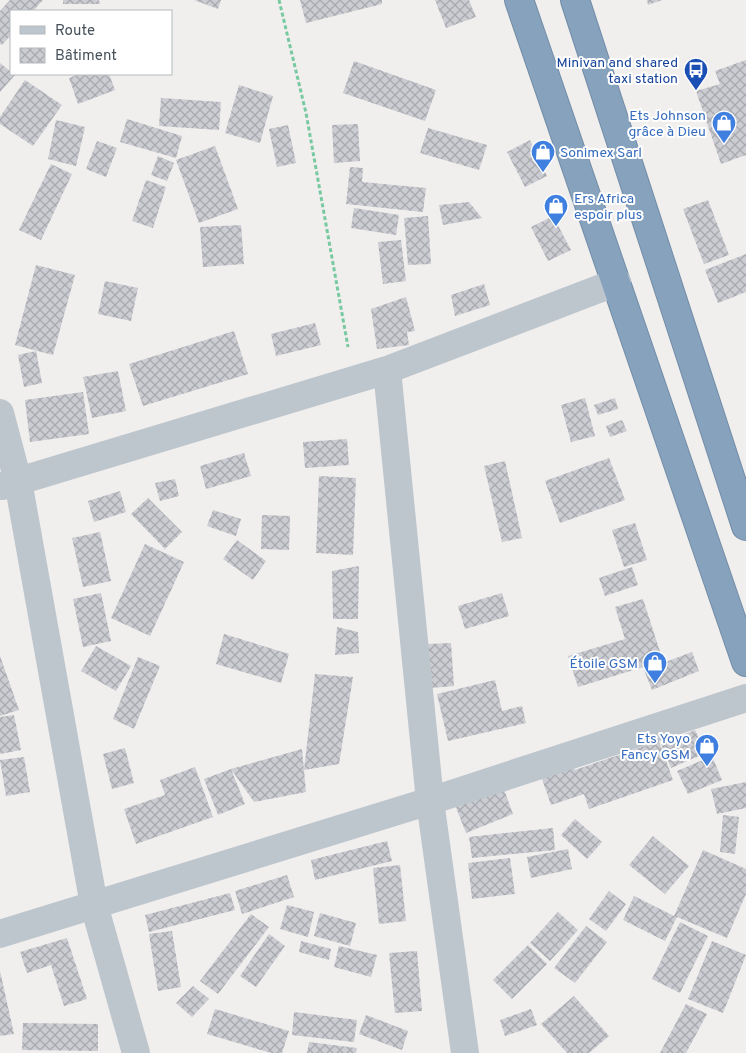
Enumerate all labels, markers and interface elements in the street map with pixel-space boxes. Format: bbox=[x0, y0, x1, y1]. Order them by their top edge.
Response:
legend bbox=[10, 10, 172, 75]
text: Route bbox=[55, 22, 95, 41]
text: Bâtiment bbox=[55, 47, 117, 66]
place label: Minivan and shared taxi station bbox=[557, 55, 678, 88]
bus stop icon: Minivan and shared taxi station bbox=[683, 57, 709, 91]
place label: Ets Johnson grâce à Dieu bbox=[628, 108, 706, 141]
shop icon: Ets Johnson grâce à Dieu bbox=[711, 110, 737, 144]
shop icon: Sonimex Sarl bbox=[530, 139, 556, 173]
place label: Sonimex Sarl bbox=[560, 145, 642, 162]
place label: Ers Africa espoir plus bbox=[574, 191, 642, 224]
shop icon: Ers Africa espoir plus bbox=[543, 193, 569, 227]
shop icon: Étoile GSM bbox=[642, 650, 668, 684]
place label: Étoile GSM bbox=[570, 655, 638, 673]
place label: Ets Yoyo Fancy GSM bbox=[621, 731, 690, 764]
shop icon: Ets Yoyo Fancy GSM bbox=[694, 733, 720, 767]

